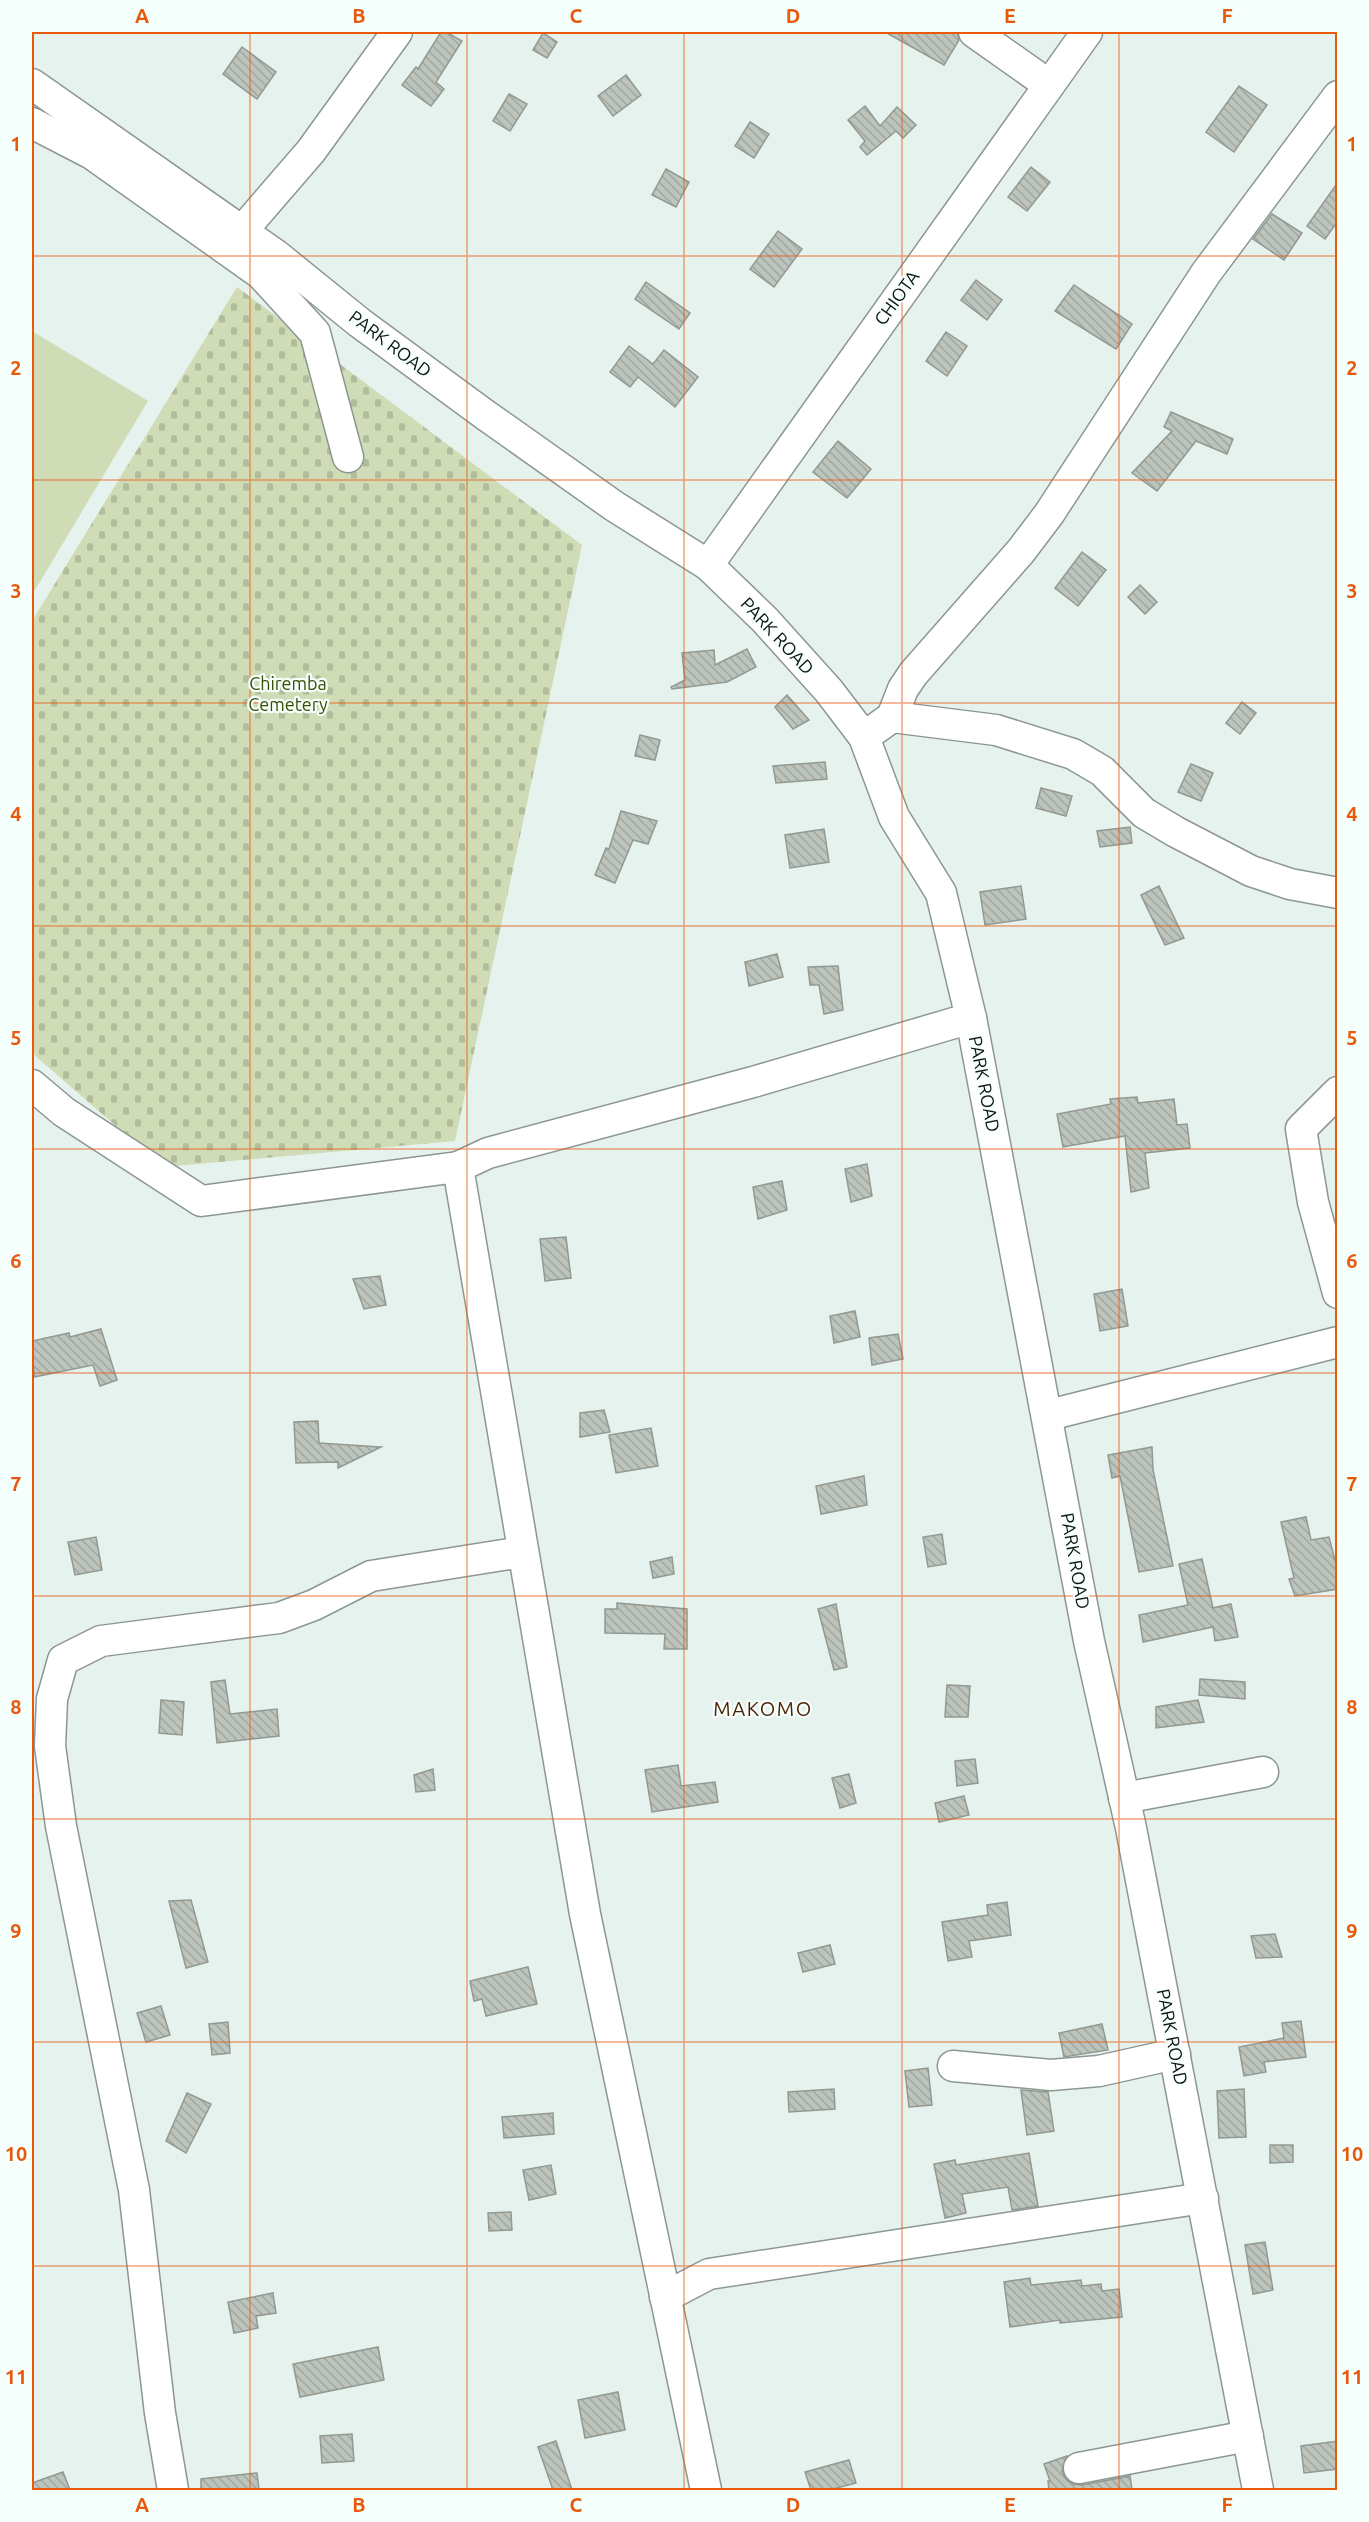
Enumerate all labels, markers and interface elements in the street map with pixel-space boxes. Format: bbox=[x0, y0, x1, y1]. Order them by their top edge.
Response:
text: A bbox=[135, 4, 149, 27]
text: B bbox=[352, 4, 366, 27]
text: C bbox=[570, 4, 583, 27]
text: D bbox=[786, 4, 800, 27]
text: E bbox=[1004, 4, 1016, 27]
text: F bbox=[1221, 4, 1233, 27]
text: 1 bbox=[10, 132, 22, 155]
text: 1 bbox=[1346, 132, 1358, 155]
street label: CHIOTA bbox=[870, 266, 923, 329]
street label: PARK ROAD bbox=[346, 306, 436, 381]
text: 2 bbox=[10, 356, 22, 379]
text: 2 bbox=[1346, 356, 1358, 379]
text: 3 bbox=[10, 579, 22, 602]
text: 3 bbox=[1346, 579, 1358, 602]
street label: PARK ROAD bbox=[737, 593, 818, 678]
park label: Chiremba Cemetery bbox=[248, 673, 328, 714]
text: 4 bbox=[10, 802, 22, 825]
text: 4 bbox=[1346, 802, 1358, 825]
text: 5 bbox=[10, 1026, 22, 1049]
text: 5 bbox=[1346, 1026, 1358, 1049]
street label: PARK ROAD bbox=[966, 1034, 1004, 1134]
text: 6 bbox=[10, 1249, 22, 1272]
text: 6 bbox=[1346, 1249, 1358, 1272]
text: 7 bbox=[10, 1472, 22, 1495]
text: 7 bbox=[1346, 1472, 1358, 1495]
street label: PARK ROAD bbox=[1058, 1511, 1094, 1611]
text: 8 bbox=[10, 1695, 22, 1718]
text: 8 bbox=[1346, 1695, 1358, 1718]
district label: MAKOMO bbox=[713, 1697, 813, 1720]
text: 9 bbox=[10, 1919, 22, 1942]
text: 9 bbox=[1346, 1919, 1358, 1942]
street label: PARK ROAD bbox=[1154, 1987, 1192, 2087]
text: 10 bbox=[5, 2142, 27, 2165]
text: 10 bbox=[1341, 2142, 1363, 2165]
text: 11 bbox=[5, 2365, 27, 2388]
text: 11 bbox=[1341, 2365, 1363, 2388]
text: A bbox=[135, 2493, 149, 2516]
text: B bbox=[352, 2493, 366, 2516]
text: C bbox=[570, 2493, 583, 2516]
text: D bbox=[786, 2493, 800, 2516]
text: E bbox=[1004, 2493, 1016, 2516]
text: F bbox=[1221, 2493, 1233, 2516]

